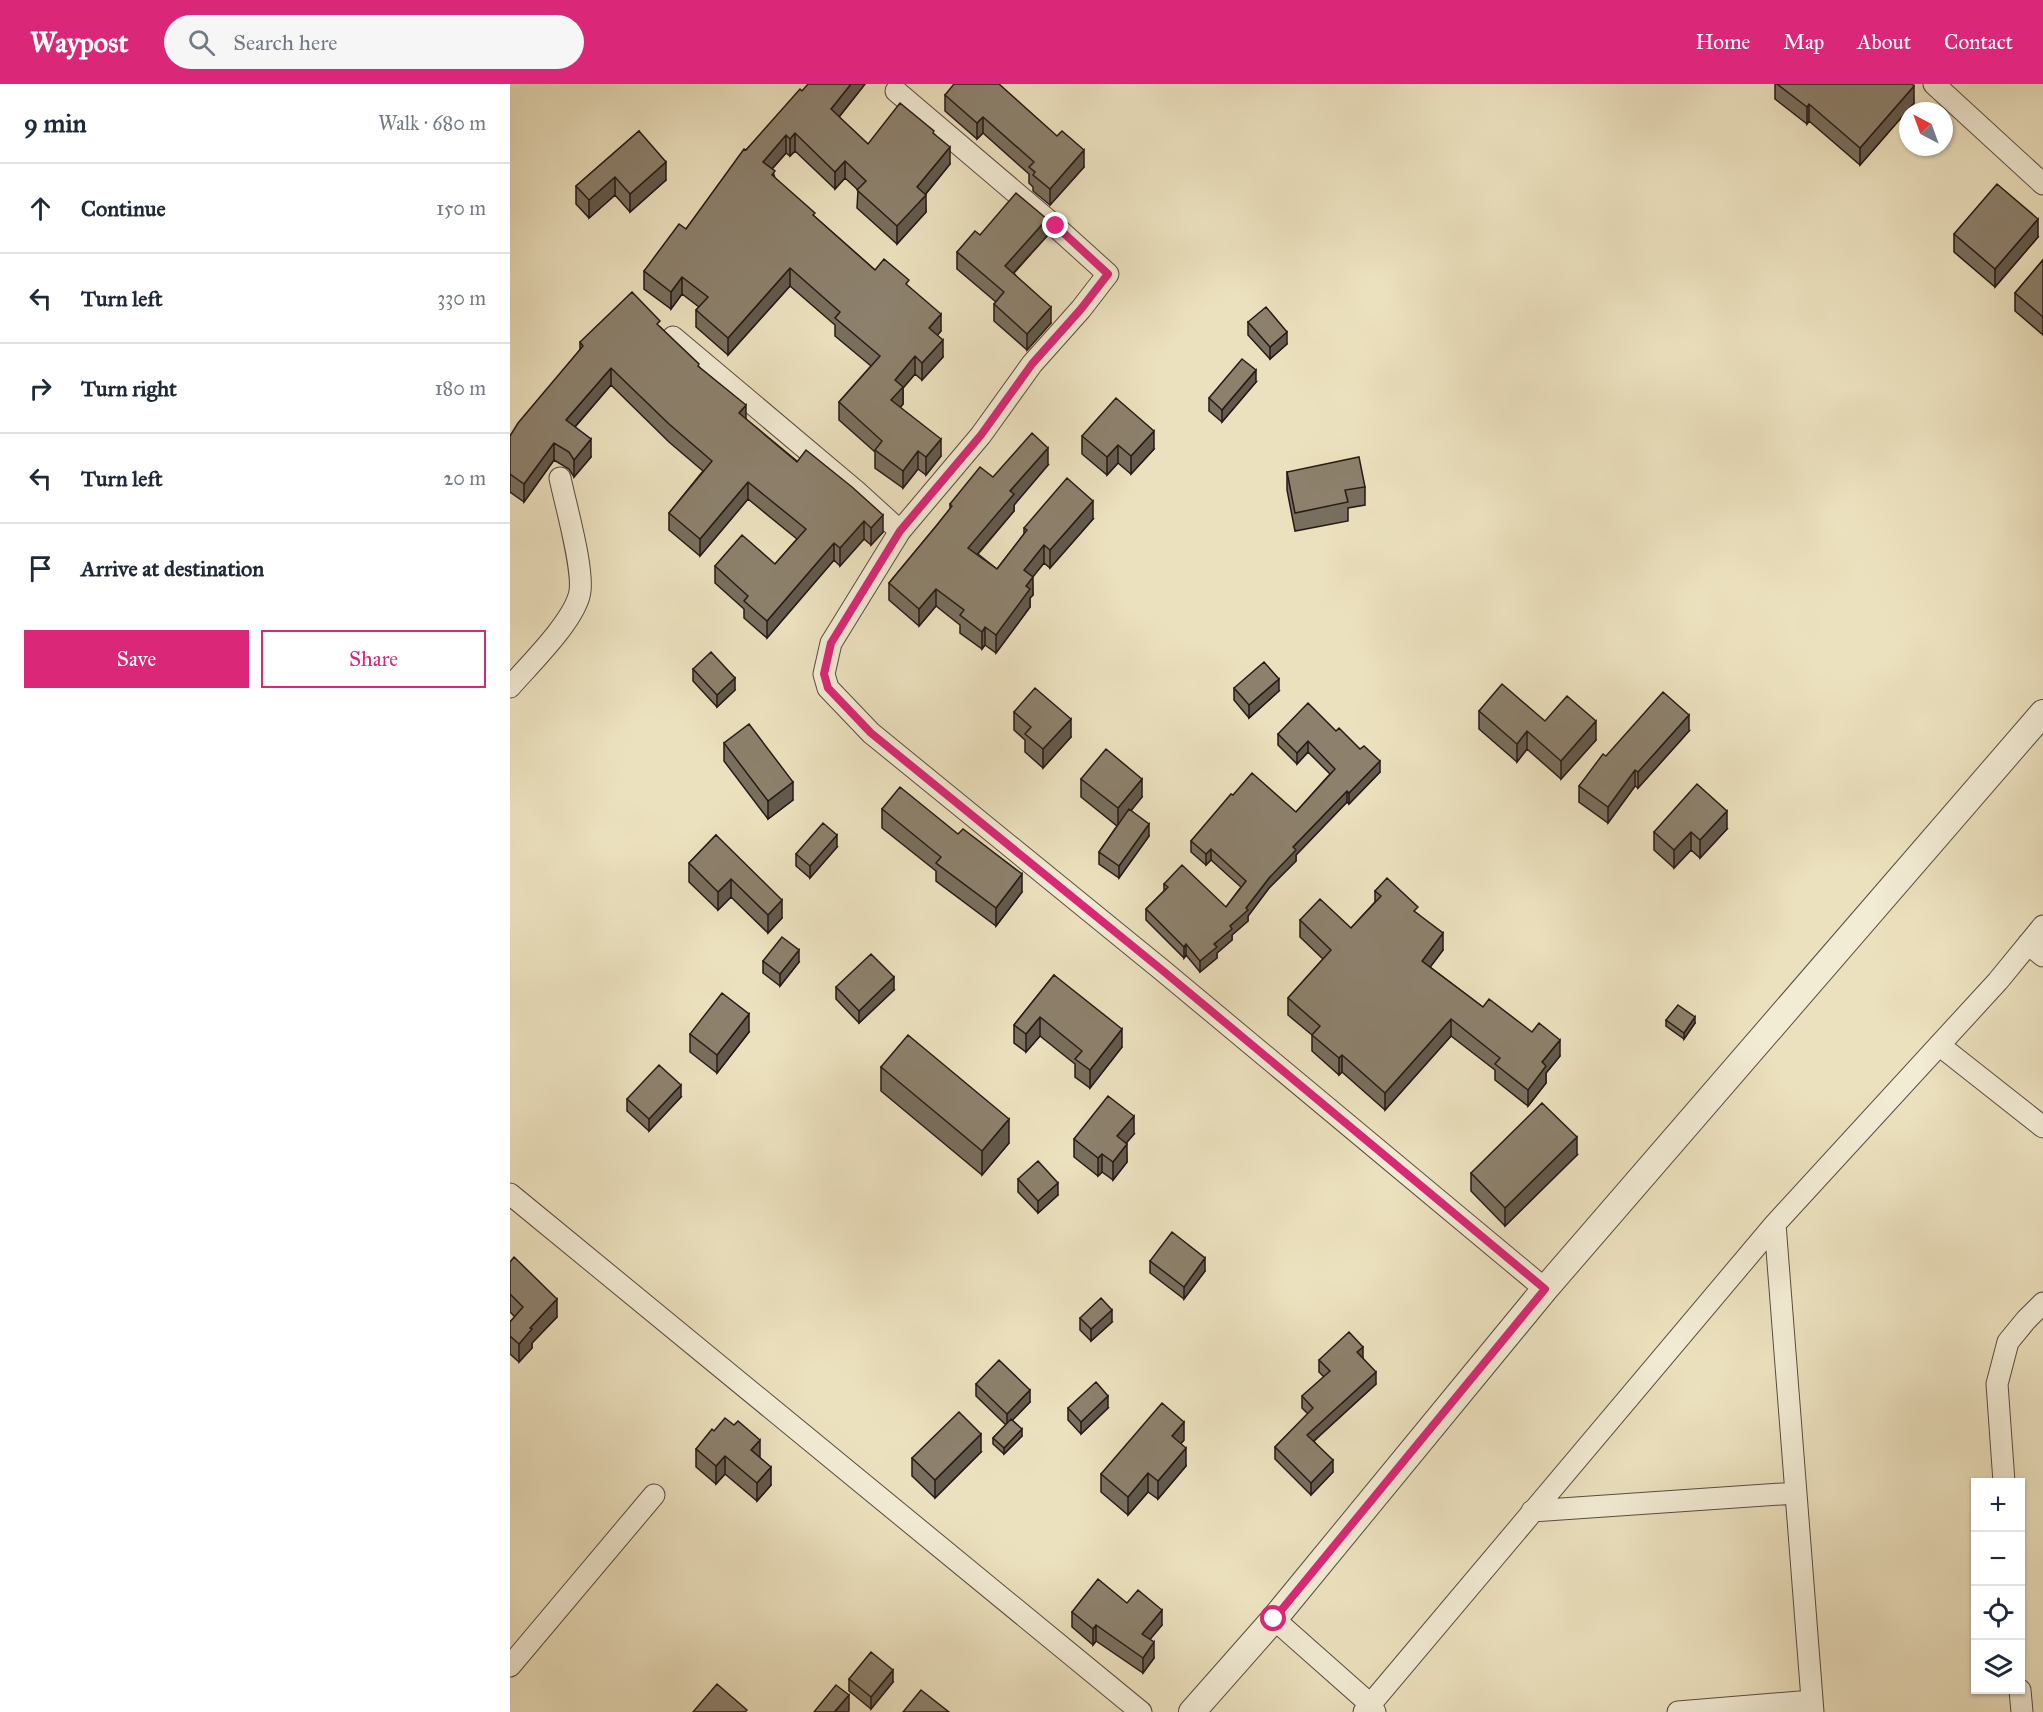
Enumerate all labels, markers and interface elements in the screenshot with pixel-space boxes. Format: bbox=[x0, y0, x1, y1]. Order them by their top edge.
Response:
search box bbox=[164, 15, 584, 69]
text: Waypost bbox=[30, 25, 128, 60]
icon: search bbox=[185, 26, 218, 59]
text: Search here bbox=[233, 29, 337, 56]
text: Home bbox=[1695, 29, 1750, 55]
text: Map bbox=[1783, 29, 1824, 55]
text: About bbox=[1857, 29, 1911, 55]
text: Contact bbox=[1944, 29, 2013, 55]
north arrow bbox=[1899, 102, 1953, 156]
text: 9 min bbox=[24, 107, 87, 139]
text: Walk · 680 m bbox=[378, 111, 486, 135]
icon: ahead bbox=[24, 192, 57, 225]
text: Continue bbox=[81, 195, 166, 222]
text: 150 m bbox=[436, 196, 486, 220]
route end bbox=[1042, 212, 1068, 238]
icon: left bbox=[24, 282, 57, 315]
text: Turn left bbox=[81, 285, 163, 312]
text: 330 m bbox=[437, 286, 486, 310]
icon: right bbox=[24, 372, 57, 405]
text: Turn right bbox=[81, 375, 177, 402]
text: 180 m bbox=[435, 376, 486, 400]
icon: left bbox=[24, 462, 57, 495]
text: Turn left bbox=[81, 465, 163, 492]
text: 20 m bbox=[443, 466, 486, 490]
icon: arrive bbox=[24, 552, 57, 585]
text: Arrive at destination bbox=[81, 555, 264, 582]
button: Save bbox=[24, 630, 249, 688]
button: Share bbox=[261, 630, 486, 688]
map controls bbox=[1971, 1478, 2025, 1694]
button: + bbox=[1971, 1478, 2025, 1532]
button: − bbox=[1971, 1532, 2025, 1586]
button: locate bbox=[1971, 1586, 2025, 1640]
route start bbox=[1260, 1605, 1286, 1631]
button: layers bbox=[1971, 1640, 2025, 1694]

